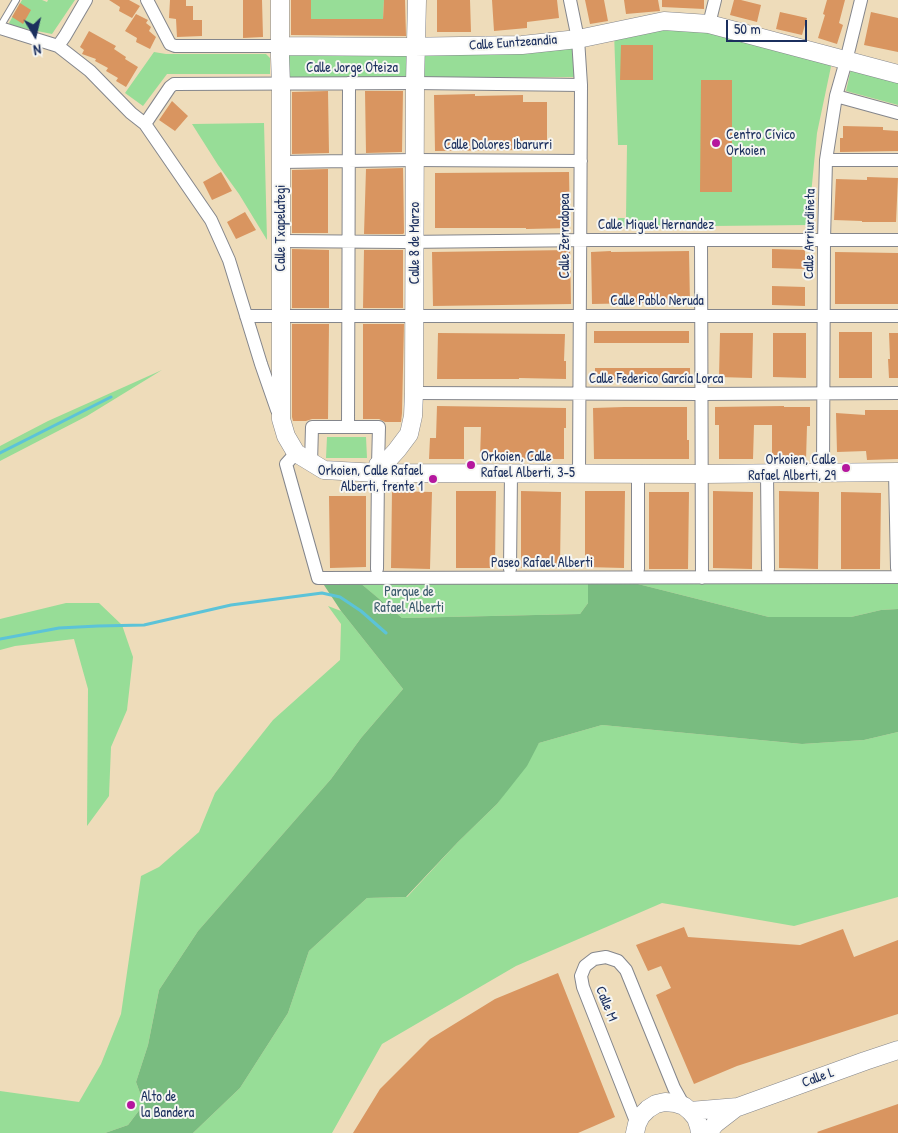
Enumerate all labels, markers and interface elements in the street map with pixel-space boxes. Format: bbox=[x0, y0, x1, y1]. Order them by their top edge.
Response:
north arrow bbox=[10, 10, 60, 60]
scale bar bbox=[728, 10, 809, 42]
text: 50 m bbox=[734, 18, 761, 39]
street label: Calle Euntzeandia bbox=[468, 32, 558, 54]
text: N bbox=[32, 40, 43, 60]
street label: Calle Jorge Oteiza bbox=[306, 60, 398, 76]
place label: Centro Cívico Orkoien bbox=[726, 127, 795, 160]
street label: Calle Dolores Ibarurri bbox=[444, 137, 552, 153]
marker: Centro Cívico Orkoien bbox=[710, 137, 722, 149]
street label: Calle Txapelategi bbox=[273, 185, 289, 271]
street label: Calle Arriurdiñeta bbox=[801, 189, 819, 279]
street label: Calle Zerradopea bbox=[557, 193, 573, 279]
street label: Calle 8 de Marzo bbox=[407, 202, 423, 284]
street label: Calle Miguel Hernandez bbox=[598, 217, 714, 233]
street label: Calle Pablo Neruda bbox=[610, 293, 704, 309]
street label: Calle Federico García Lorca bbox=[589, 371, 723, 387]
place label: Orkoien, Calle Rafael Alberti, 3-5 bbox=[481, 449, 575, 482]
place label: Orkoien, Calle Rafael Alberti, 29 bbox=[748, 452, 836, 484]
marker: Orkoien, Calle Rafael Alberti, 3-5 bbox=[465, 459, 477, 471]
marker: Orkoien, Calle Rafael Alberti, 29 bbox=[840, 462, 852, 474]
place label: Orkoien, Calle Rafael Alberti, frente 1 bbox=[318, 463, 423, 496]
marker: Orkoien, Calle Rafael Alberti, frente 1 bbox=[427, 473, 439, 485]
street label: Paseo Rafael Alberti bbox=[491, 555, 593, 571]
park label: Parque de Rafael Alberti bbox=[374, 584, 444, 616]
street label: Calle M bbox=[591, 984, 621, 1024]
street label: Calle L bbox=[800, 1064, 836, 1092]
place label: Alto de la Bandera bbox=[141, 1089, 194, 1122]
marker: Alto de la Bandera bbox=[125, 1099, 137, 1111]

